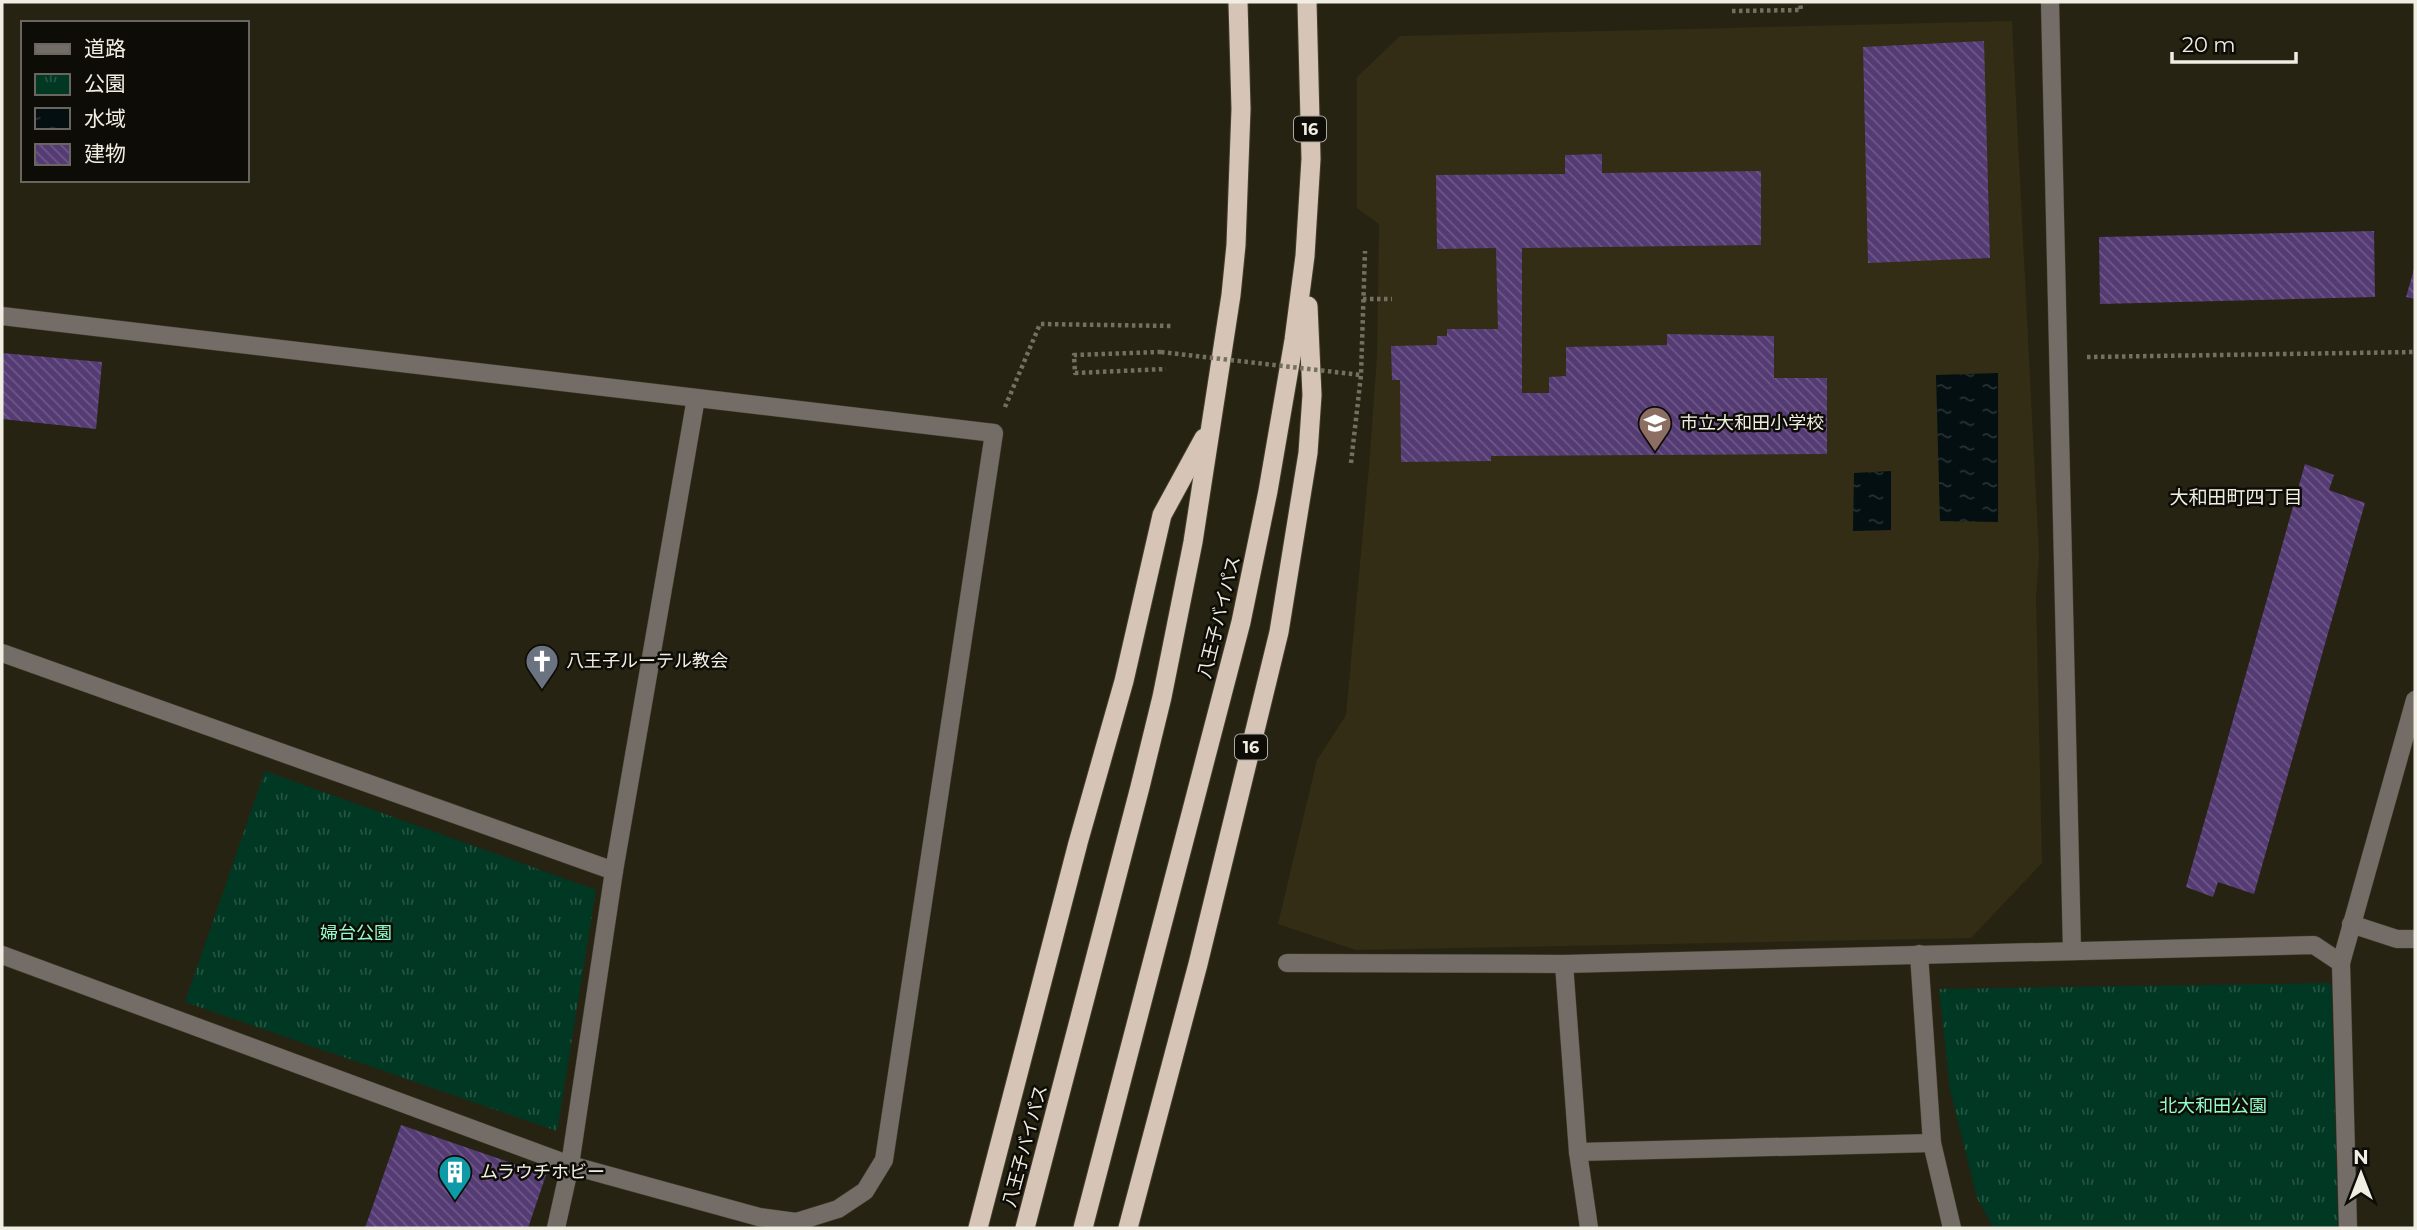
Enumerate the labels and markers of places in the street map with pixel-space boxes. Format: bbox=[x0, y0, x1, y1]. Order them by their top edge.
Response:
school or university icon: 市立大和田小学校 bbox=[1636, 404, 1674, 453]
place label: 市立大和田小学校 bbox=[1680, 412, 1824, 434]
church icon: 八王子ルーテル教会 bbox=[523, 642, 561, 691]
place label: 八王子ルーテル教会 bbox=[566, 650, 728, 672]
building icon: ムラウチホビー bbox=[436, 1153, 474, 1202]
place label: ムラウチホビー bbox=[480, 1161, 605, 1183]

